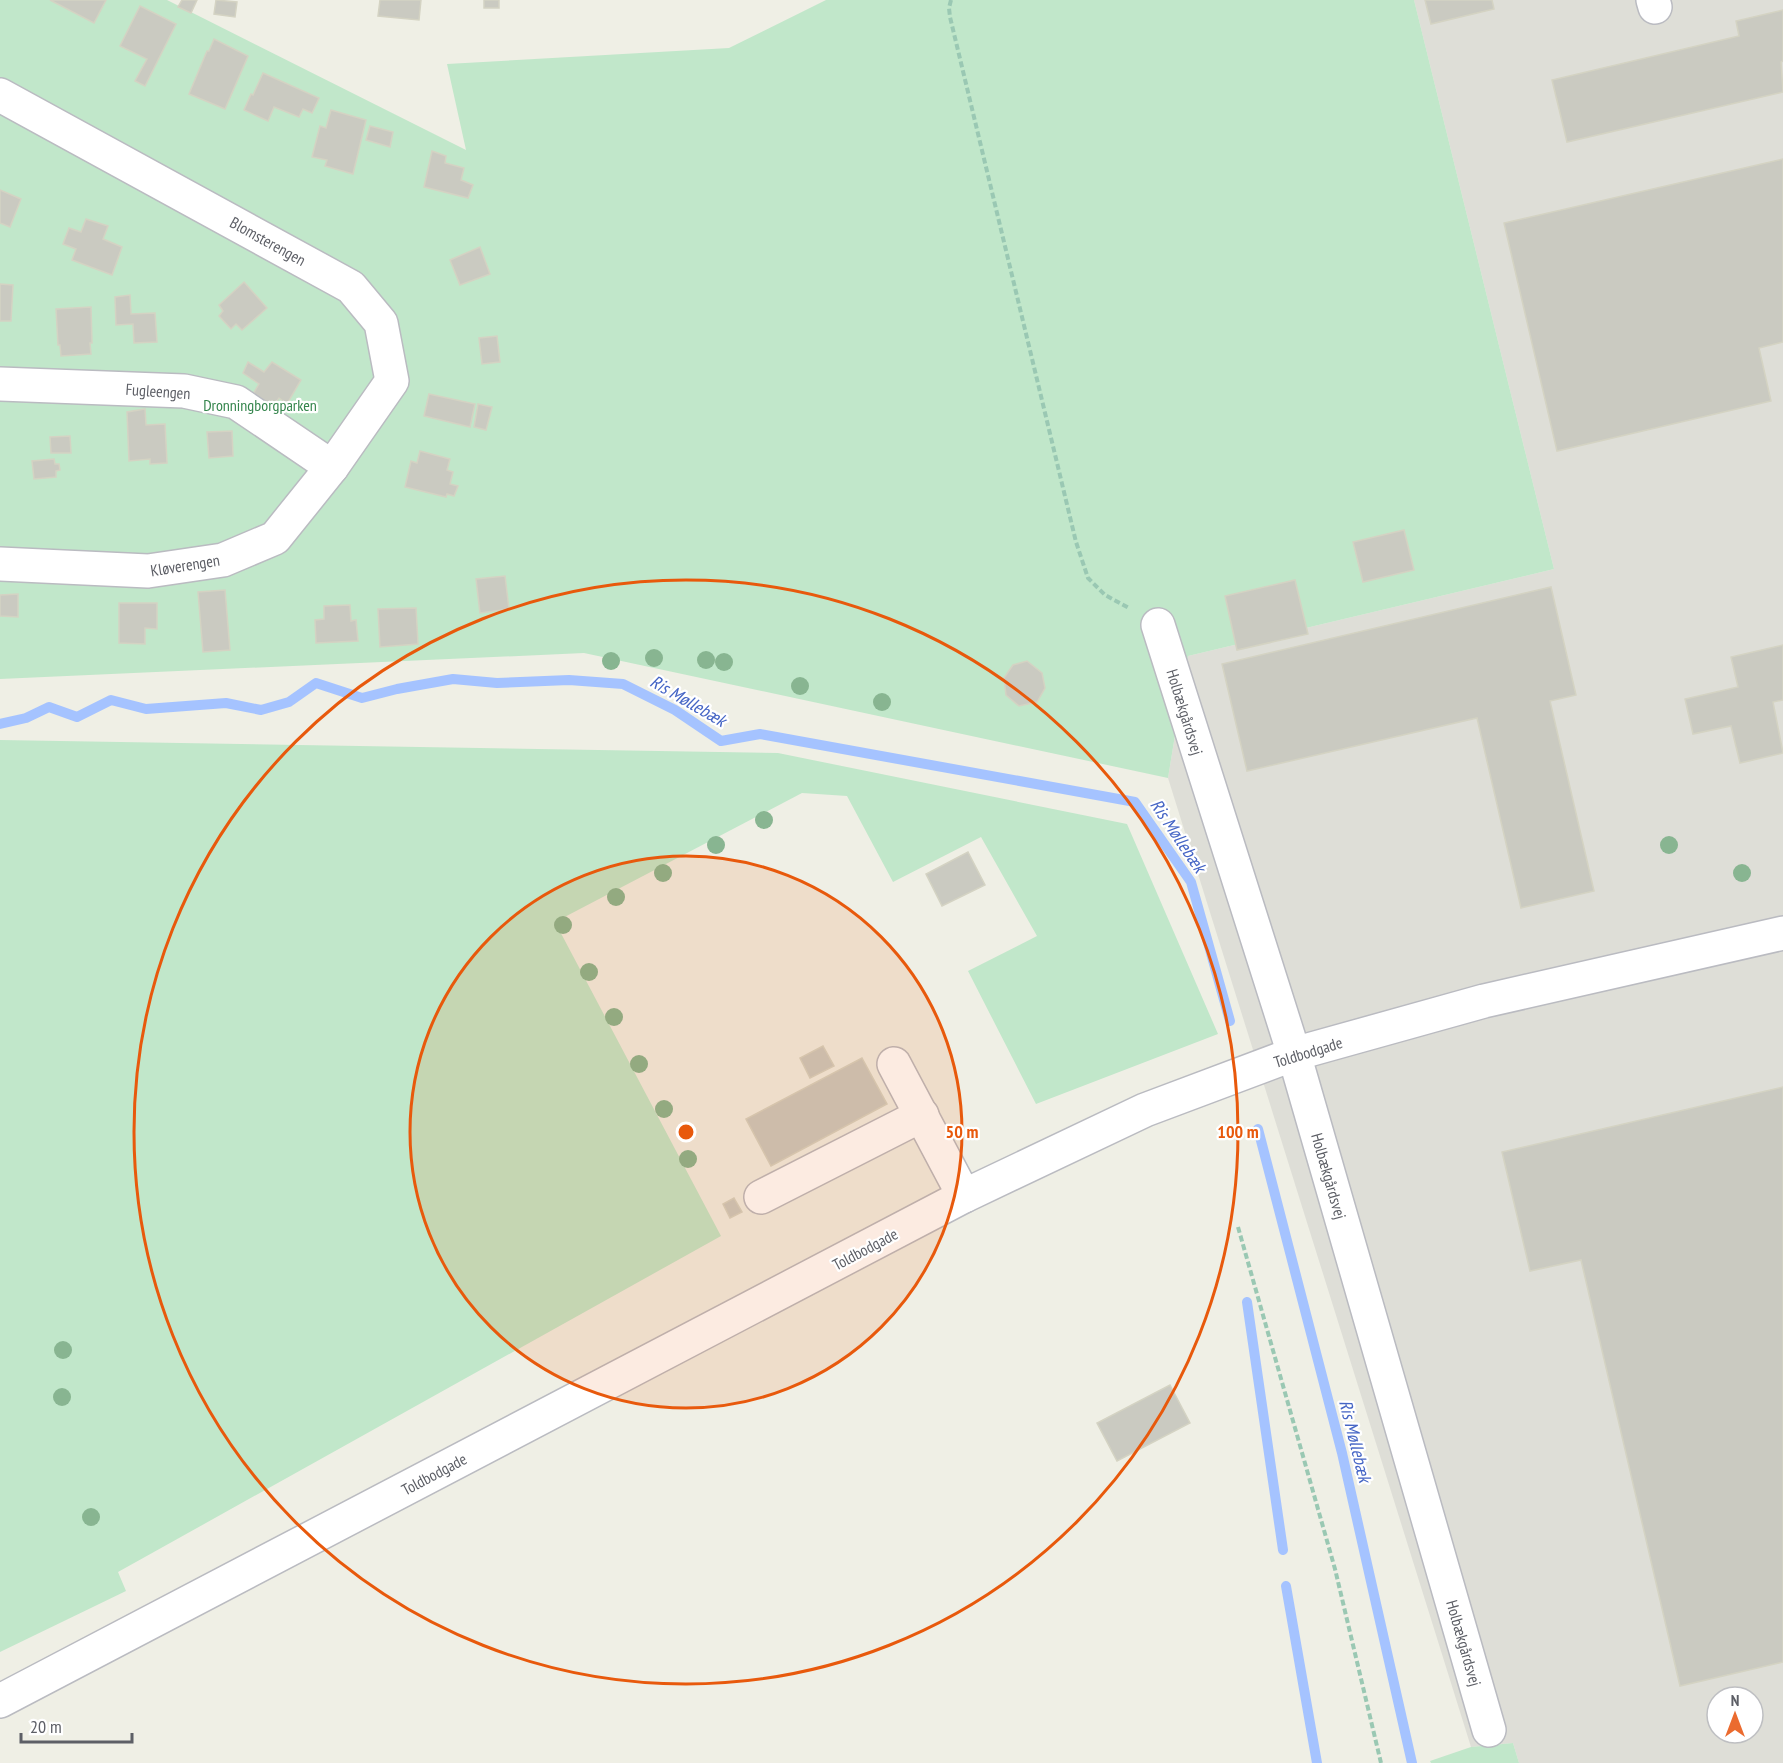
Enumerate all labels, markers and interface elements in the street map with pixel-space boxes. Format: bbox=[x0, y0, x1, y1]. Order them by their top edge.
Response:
street label: Blomsterengen bbox=[227, 212, 309, 270]
street label: Fugleengen bbox=[125, 379, 191, 403]
park label: Dronningborgparken bbox=[203, 395, 317, 415]
street label: Kløverengen bbox=[149, 550, 221, 580]
street label: Holbækgårdsvej bbox=[1162, 667, 1208, 757]
water label: Ris Møllebæk bbox=[646, 670, 732, 733]
water label: Ris Møllebæk bbox=[1145, 794, 1213, 879]
street label: Toldbodgade bbox=[1271, 1032, 1345, 1072]
text: 50 m bbox=[946, 1120, 978, 1143]
text: 100 m bbox=[1217, 1120, 1259, 1143]
centre of rings bbox=[676, 1122, 696, 1142]
street label: Holbækgårdsvej bbox=[1307, 1131, 1351, 1221]
street label: Toldbodgade bbox=[829, 1224, 901, 1274]
water label: Ris Møllebæk bbox=[1334, 1397, 1377, 1486]
street label: Toldbodgade bbox=[398, 1449, 470, 1499]
street label: Holbækgårdsvej bbox=[1442, 1598, 1486, 1688]
north arrow bbox=[1705, 1685, 1765, 1745]
text: N bbox=[1731, 1690, 1739, 1710]
scale bar bbox=[21, 1706, 132, 1744]
text: 20 m bbox=[30, 1715, 62, 1738]

